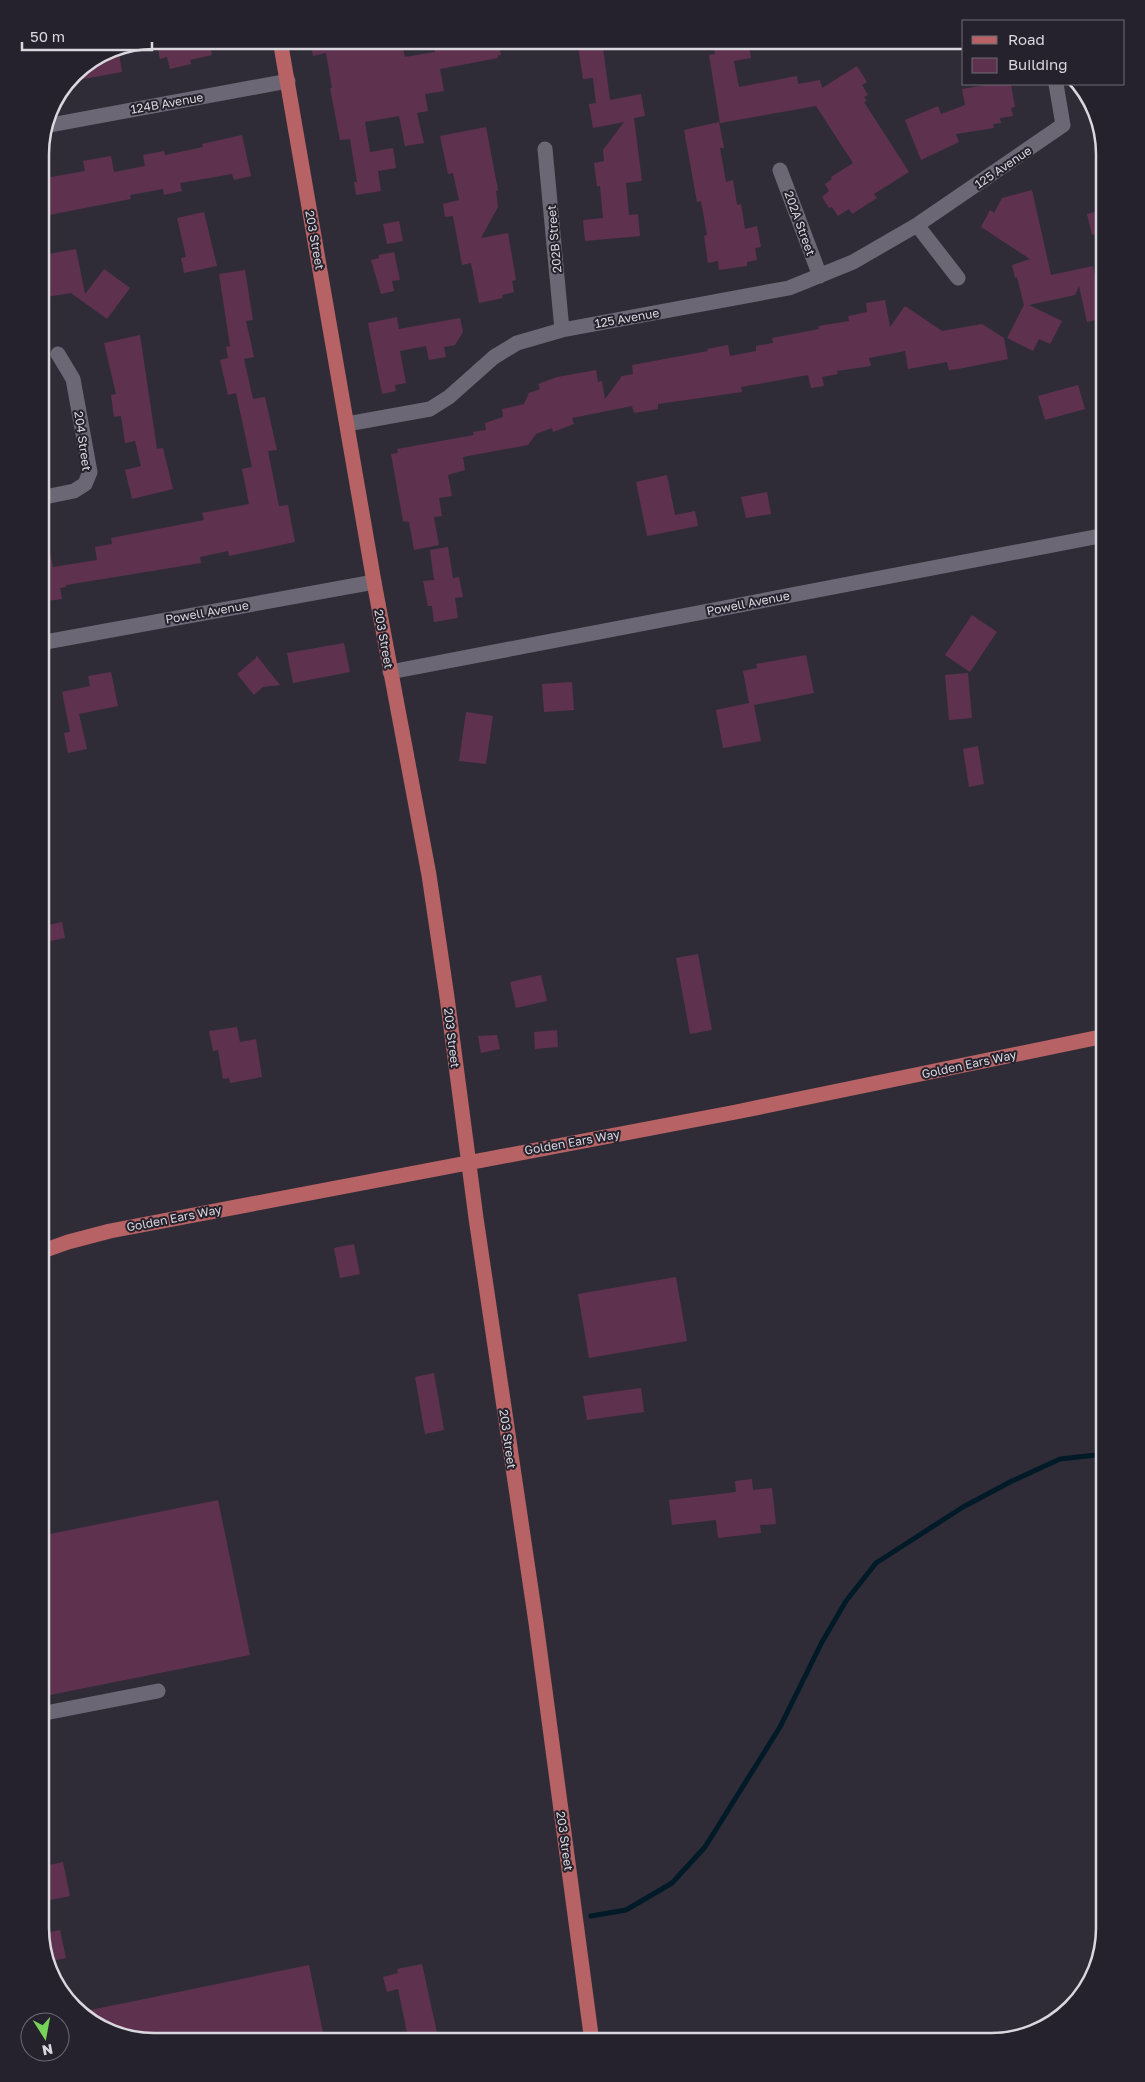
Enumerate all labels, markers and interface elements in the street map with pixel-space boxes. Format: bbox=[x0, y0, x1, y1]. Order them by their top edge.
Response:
scale bar bbox=[22, 20, 152, 52]
legend bbox=[962, 20, 1125, 85]
text: 50 m bbox=[30, 27, 65, 45]
text: Road bbox=[1008, 30, 1045, 48]
text: Building bbox=[1008, 55, 1068, 73]
street label: 124B Avenue bbox=[129, 89, 205, 117]
street label: 125 Avenue bbox=[972, 143, 1034, 191]
street label: 202A Street bbox=[781, 189, 819, 258]
street label: 202B Street bbox=[544, 204, 564, 273]
street label: 203 Street bbox=[302, 209, 328, 271]
street label: 125 Avenue bbox=[594, 305, 660, 331]
street label: 204 Street bbox=[71, 410, 95, 472]
street label: Powell Avenue bbox=[705, 588, 791, 618]
street label: Powell Avenue bbox=[164, 597, 250, 627]
street label: 203 Street bbox=[371, 608, 397, 670]
street label: 203 Street bbox=[441, 1007, 463, 1069]
street label: Golden Ears Way bbox=[920, 1047, 1018, 1081]
street label: Golden Ears Way bbox=[523, 1126, 621, 1158]
street label: Golden Ears Way bbox=[125, 1201, 223, 1235]
street label: 203 Street bbox=[496, 1408, 520, 1470]
street label: 203 Street bbox=[553, 1810, 577, 1872]
north arrow bbox=[20, 2012, 70, 2062]
text: N bbox=[41, 2041, 54, 2060]

